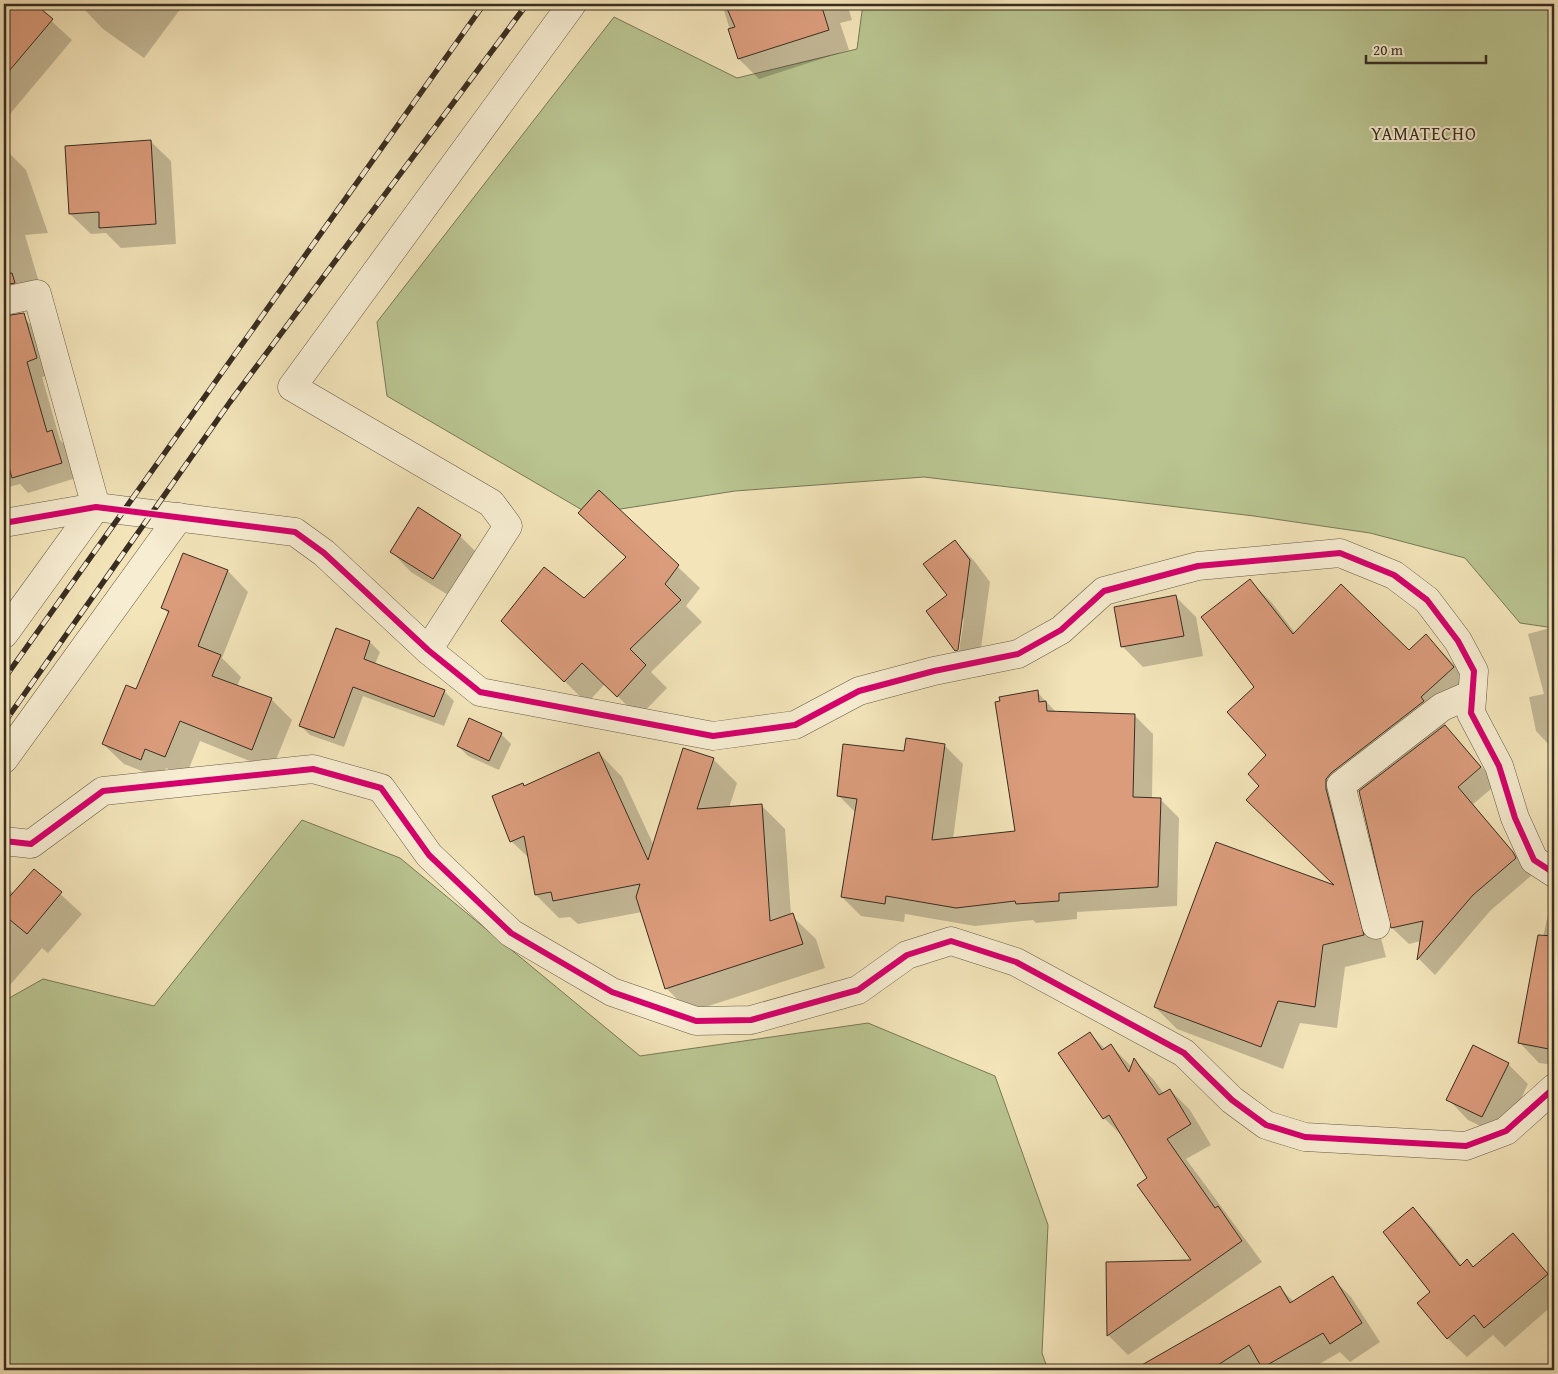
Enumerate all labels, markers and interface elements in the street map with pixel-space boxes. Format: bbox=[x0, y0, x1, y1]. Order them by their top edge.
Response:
scale bar bbox=[1366, 32, 1486, 64]
text: 20 m bbox=[1373, 39, 1404, 60]
district label: YAMATECHO bbox=[1371, 120, 1477, 147]

